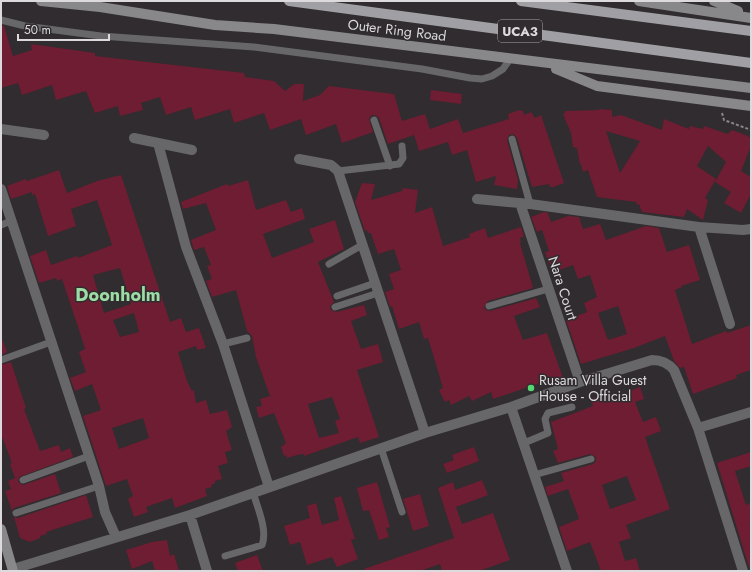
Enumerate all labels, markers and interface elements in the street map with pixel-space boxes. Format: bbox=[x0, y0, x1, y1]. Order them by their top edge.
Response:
street label: Outer Ring Road bbox=[347, 14, 447, 46]
scale bar bbox=[18, 16, 109, 42]
road number: UCA3 bbox=[498, 20, 542, 42]
text: 50 m bbox=[24, 21, 51, 39]
street label: Nara Court bbox=[543, 253, 583, 323]
district label: Doonholm bbox=[75, 282, 161, 308]
place label: Rusam Villa Guest House - Official bbox=[539, 370, 647, 406]
marker: Rusam Villa Guest House - Official bbox=[526, 383, 536, 393]

